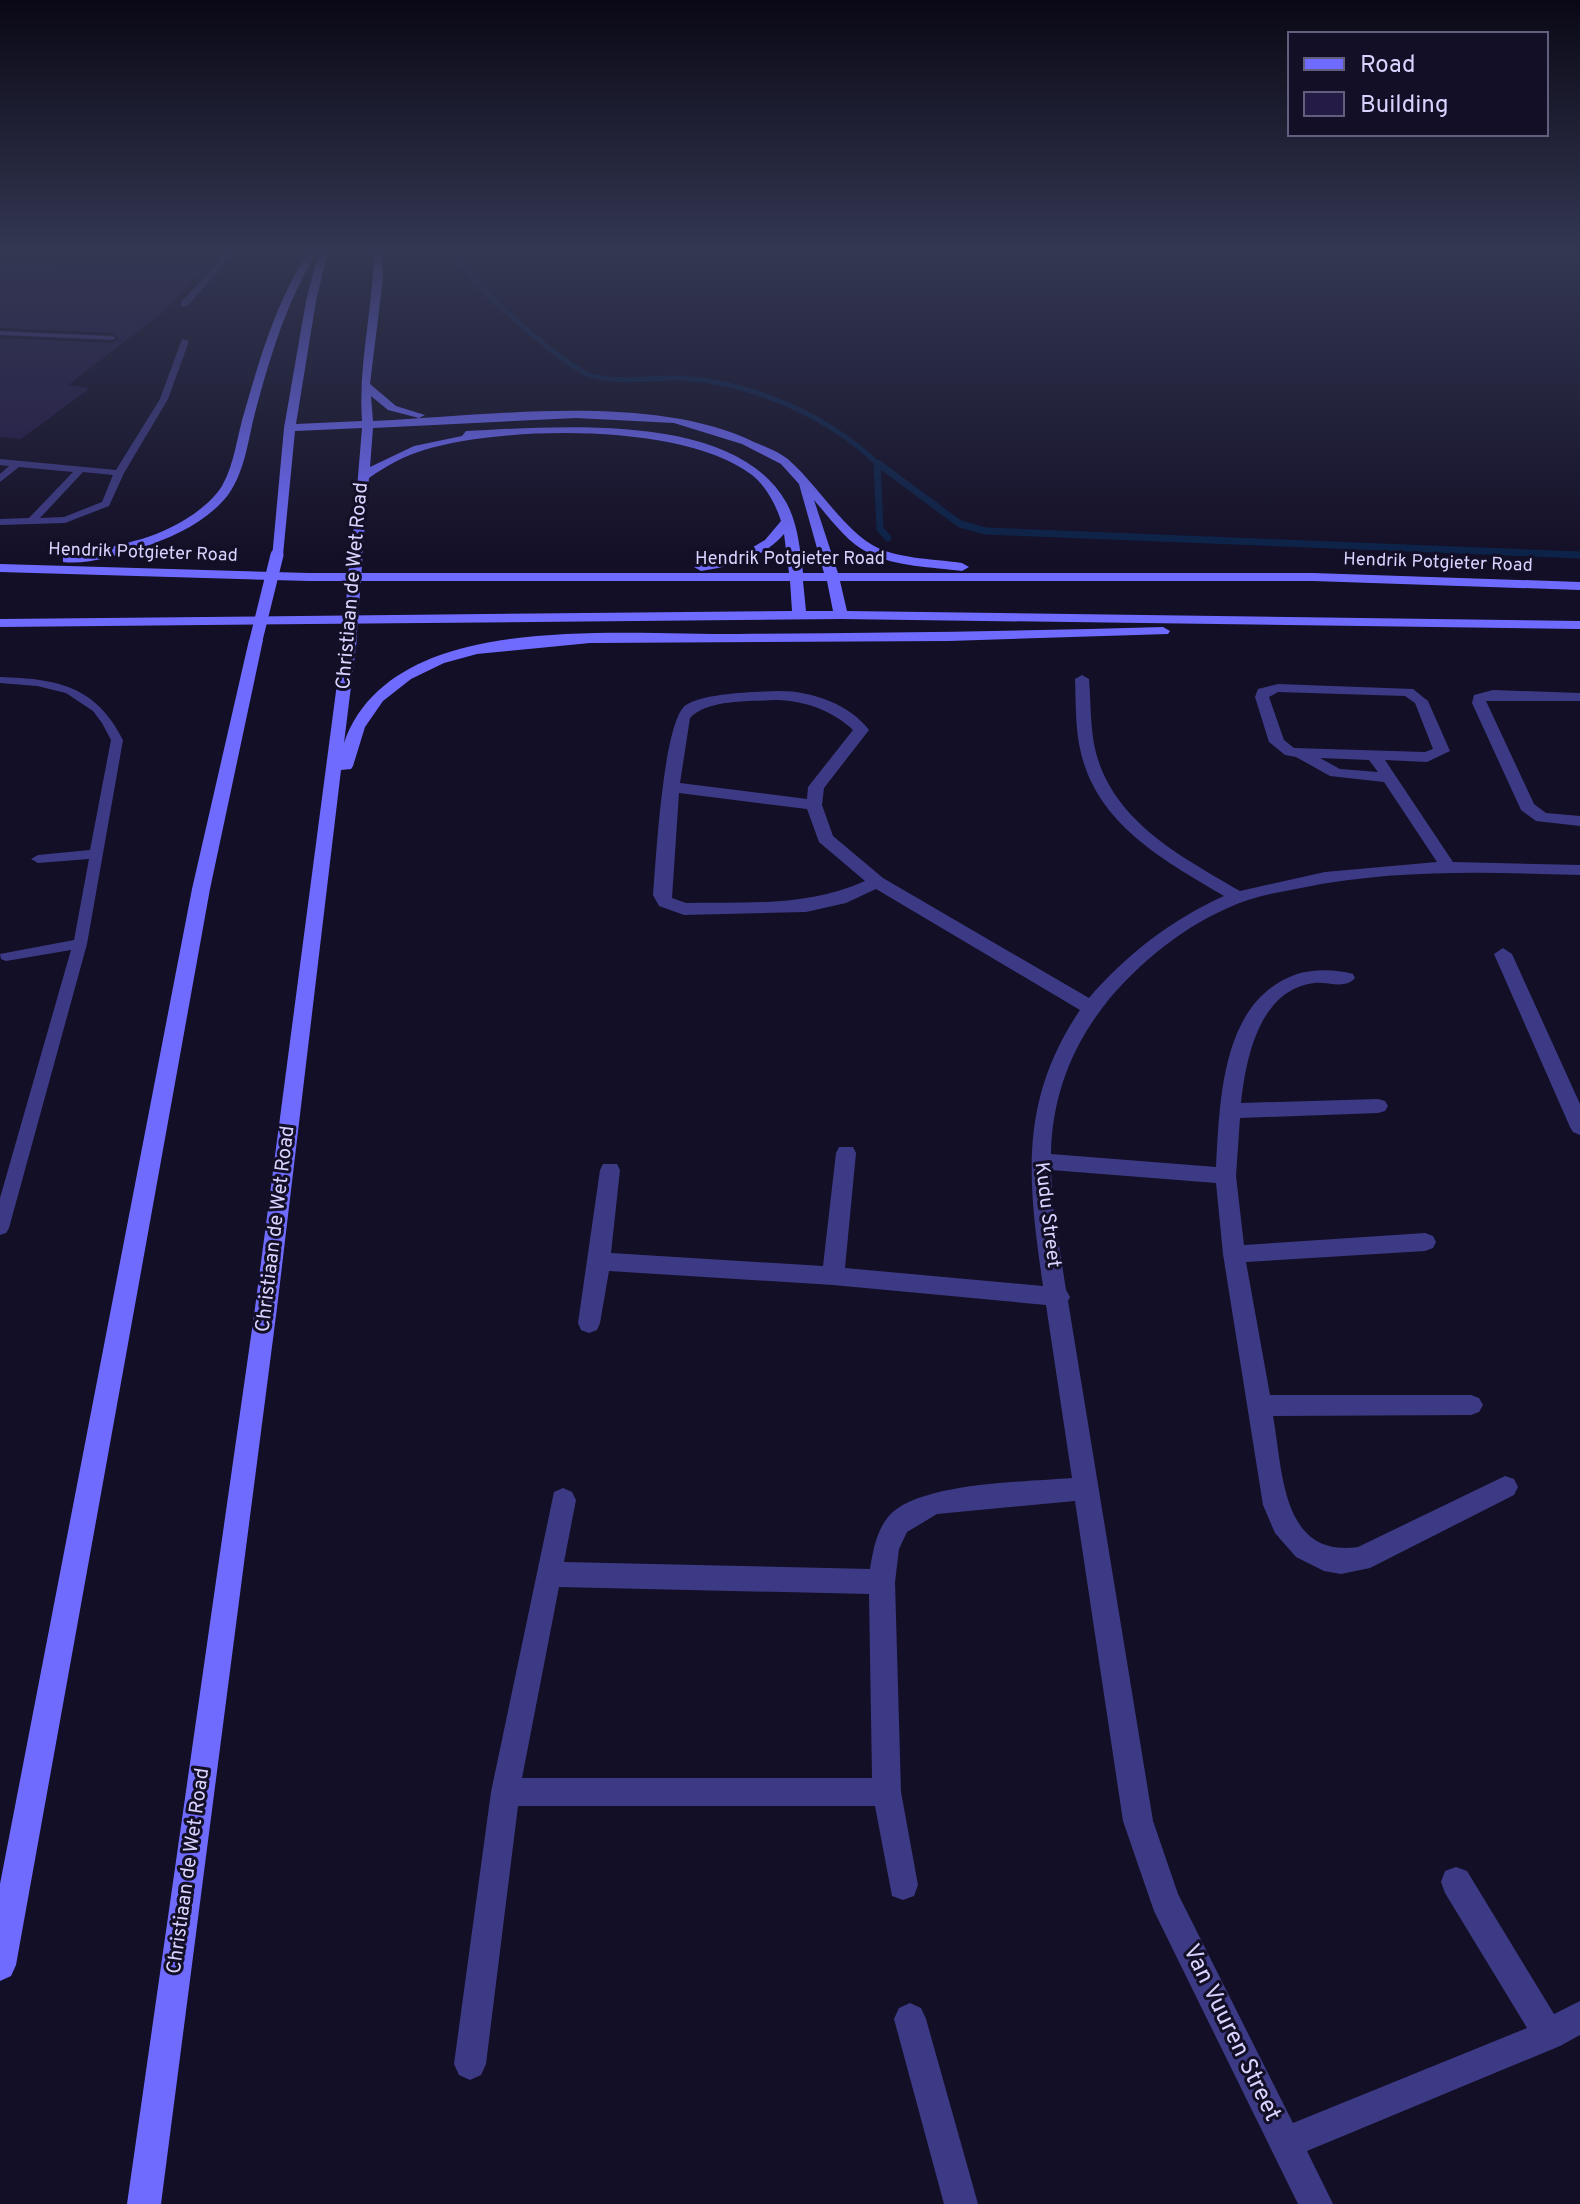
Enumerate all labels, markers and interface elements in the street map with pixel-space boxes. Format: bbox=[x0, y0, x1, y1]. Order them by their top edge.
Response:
legend bbox=[1288, 32, 1548, 136]
text: Road bbox=[1360, 51, 1416, 81]
text: Building bbox=[1360, 91, 1449, 121]
street label: Christiaan de Wet Road bbox=[331, 481, 375, 691]
street label: Hendrik Potgieter Road bbox=[48, 538, 238, 568]
street label: Hendrik Potgieter Road bbox=[695, 548, 885, 571]
street label: Hendrik Potgieter Road bbox=[1343, 548, 1533, 578]
street label: Christiaan de Wet Road bbox=[250, 1124, 302, 1334]
street label: Kudu Street bbox=[1028, 1161, 1066, 1269]
street label: Christiaan de Wet Road bbox=[162, 1766, 216, 1976]
street label: Van Vuuren Street bbox=[1175, 1939, 1287, 2127]

